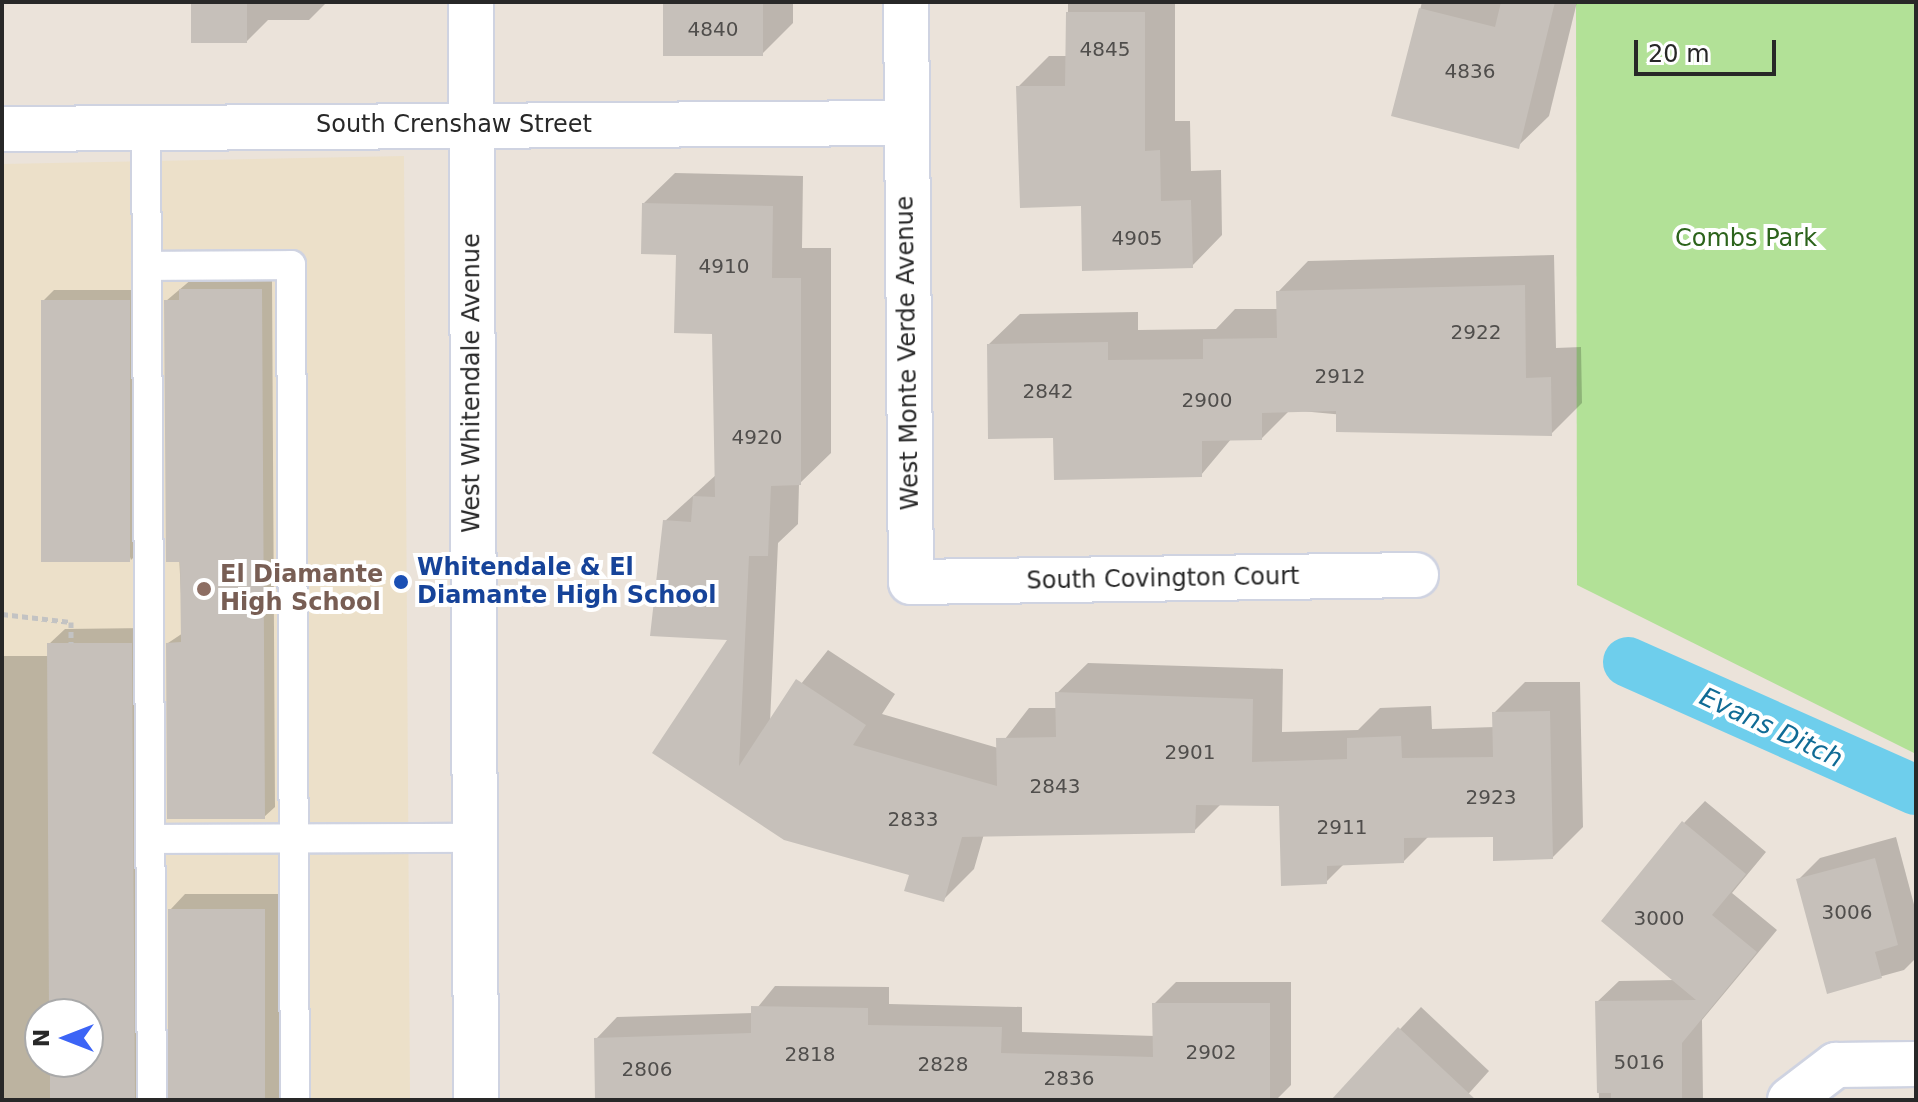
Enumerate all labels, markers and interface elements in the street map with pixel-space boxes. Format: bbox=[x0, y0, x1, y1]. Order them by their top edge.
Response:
house number: 4840 bbox=[688, 17, 738, 41]
scale bar bbox=[1638, 24, 1780, 74]
house number: 4845 bbox=[1080, 37, 1130, 61]
text: 20 m bbox=[1648, 40, 1710, 68]
house number: 4836 bbox=[1445, 59, 1495, 83]
street label: South Crenshaw Street bbox=[316, 111, 592, 139]
street label: West Monte Verde Avenue bbox=[891, 195, 925, 511]
park label: Combs Park bbox=[1675, 225, 1817, 253]
house number: 4905 bbox=[1112, 226, 1162, 250]
street label: West Whitendale Avenue bbox=[458, 233, 486, 533]
house number: 4910 bbox=[699, 254, 749, 278]
house number: 2922 bbox=[1451, 320, 1501, 344]
house number: 2912 bbox=[1315, 364, 1365, 388]
house number: 2842 bbox=[1023, 379, 1073, 403]
house number: 2900 bbox=[1182, 388, 1232, 412]
house number: 4920 bbox=[732, 425, 782, 449]
place label: Whitendale & El Diamante High School bbox=[417, 554, 716, 610]
place label: El Diamante High School bbox=[220, 561, 383, 617]
street label: South Covington Court bbox=[1026, 562, 1300, 596]
marker: Whitendale & El Diamante High School bbox=[392, 573, 410, 591]
marker: El Diamante High School bbox=[195, 580, 213, 598]
water label: Evans Ditch bbox=[1695, 681, 1847, 775]
house number: 2901 bbox=[1165, 740, 1215, 764]
house number: 2843 bbox=[1030, 774, 1080, 798]
house number: 2923 bbox=[1466, 785, 1516, 809]
house number: 2833 bbox=[888, 807, 938, 831]
house number: 2911 bbox=[1317, 815, 1367, 839]
house number: 3006 bbox=[1822, 900, 1872, 924]
house number: 3000 bbox=[1634, 906, 1684, 930]
north arrow bbox=[24, 998, 104, 1078]
text: N bbox=[29, 1029, 54, 1047]
house number: 2902 bbox=[1186, 1040, 1236, 1064]
house number: 2818 bbox=[785, 1042, 835, 1066]
house number: 5016 bbox=[1614, 1050, 1664, 1074]
house number: 2828 bbox=[918, 1052, 968, 1076]
house number: 2806 bbox=[622, 1057, 672, 1081]
house number: 2836 bbox=[1044, 1066, 1094, 1090]

